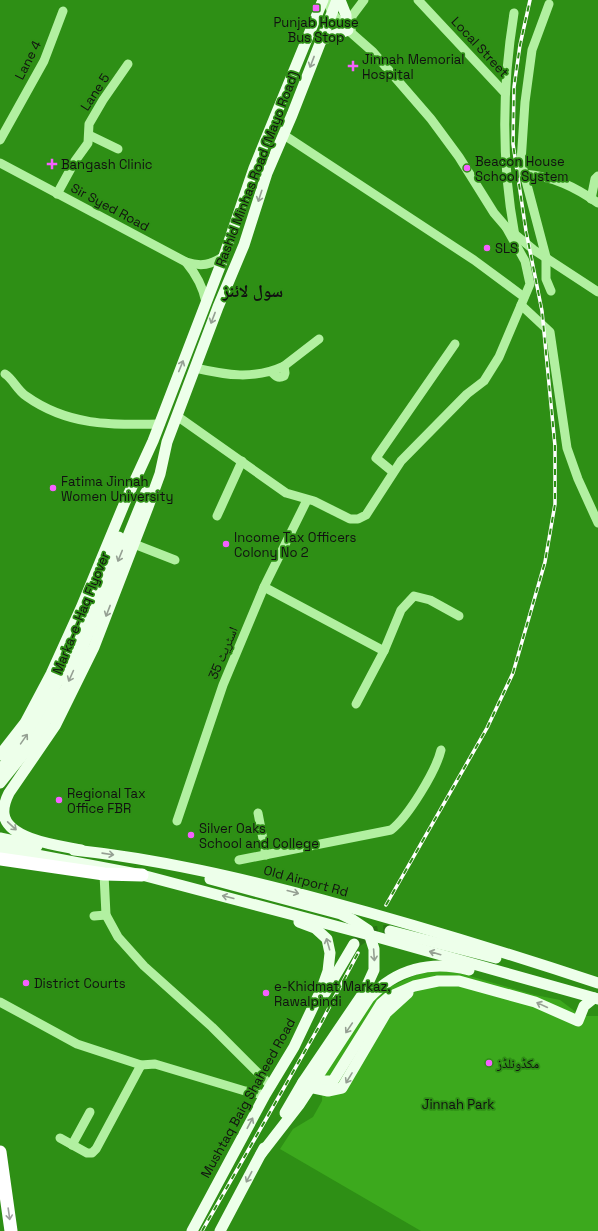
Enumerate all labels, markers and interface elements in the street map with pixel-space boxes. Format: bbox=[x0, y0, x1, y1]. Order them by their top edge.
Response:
marker: Punjab House Bus Stop bbox=[311, 3, 321, 13]
street label: Local Street bbox=[448, 13, 512, 81]
place label: Punjab House Bus Stop bbox=[273, 14, 359, 46]
street label: Lane 4 bbox=[11, 38, 45, 82]
place label: Jinnah Memorial Hospital bbox=[362, 51, 465, 83]
one-way arrow bbox=[308, 56, 316, 68]
marker: Jinnah Memorial Hospital bbox=[347, 60, 359, 72]
street label: Rashid Minhas Road (Mayo Road) bbox=[212, 69, 302, 269]
street label: Lane 5 bbox=[77, 70, 114, 114]
place label: Beacon House School System bbox=[475, 153, 569, 185]
place label: Bangash Clinic bbox=[61, 156, 153, 173]
marker: Bangash Clinic bbox=[46, 158, 58, 170]
marker: Beacon House School System bbox=[462, 163, 472, 173]
street label: Sir Syed Road bbox=[68, 179, 152, 235]
one-way arrow bbox=[256, 190, 263, 203]
place label: SLS bbox=[495, 240, 518, 257]
marker: SLS bbox=[482, 243, 492, 253]
district label: سول لائنز bbox=[222, 280, 283, 302]
one-way arrow bbox=[209, 311, 217, 323]
one-way arrow bbox=[177, 360, 185, 372]
place label: Fatima Jinnah Women University bbox=[61, 473, 173, 505]
marker: Fatima Jinnah Women University bbox=[48, 483, 58, 493]
place label: Income Tax Officers Colony No 2 bbox=[234, 529, 357, 561]
marker: Income Tax Officers Colony No 2 bbox=[221, 539, 231, 549]
street label: Marka-e-Haq Flyover bbox=[49, 549, 113, 677]
one-way arrow bbox=[116, 549, 124, 561]
one-way arrow bbox=[103, 604, 111, 616]
street label: اسٹریٹ 35 bbox=[204, 624, 242, 682]
one-way arrow bbox=[67, 670, 74, 682]
one-way arrow bbox=[20, 734, 28, 745]
place label: Regional Tax Office FBR bbox=[67, 785, 146, 817]
marker: Regional Tax Office FBR bbox=[54, 795, 64, 805]
place label: Silver Oaks School and College bbox=[199, 820, 319, 852]
one-way arrow bbox=[7, 821, 17, 831]
marker: Silver Oaks School and College bbox=[186, 830, 196, 840]
one-way arrow bbox=[101, 850, 114, 858]
street label: Old Airport Rd bbox=[262, 862, 350, 900]
one-way arrow bbox=[286, 889, 299, 896]
one-way arrow bbox=[222, 893, 235, 901]
one-way arrow bbox=[324, 938, 331, 951]
one-way arrow bbox=[371, 948, 378, 961]
one-way arrow bbox=[429, 949, 442, 956]
place label: District Courts bbox=[34, 975, 126, 992]
marker: District Courts bbox=[21, 978, 31, 988]
place label: e-Khidmat Markaz, Rawalpindi bbox=[274, 978, 391, 1010]
marker: e-Khidmat Markaz, Rawalpindi bbox=[261, 988, 271, 998]
one-way arrow bbox=[537, 1001, 549, 1008]
street label: Mushtaq Baig Shaheed Road bbox=[197, 1015, 299, 1181]
one-way arrow bbox=[345, 1022, 353, 1033]
place label: مکڈونلڈز bbox=[496, 1055, 539, 1072]
marker: مکڈونلڈز bbox=[484, 1058, 494, 1068]
one-way arrow bbox=[344, 1072, 352, 1084]
park label: Jinnah Park bbox=[422, 1096, 494, 1113]
one-way arrow bbox=[247, 1117, 254, 1129]
one-way arrow bbox=[245, 1170, 252, 1182]
one-way arrow bbox=[5, 1207, 13, 1220]

